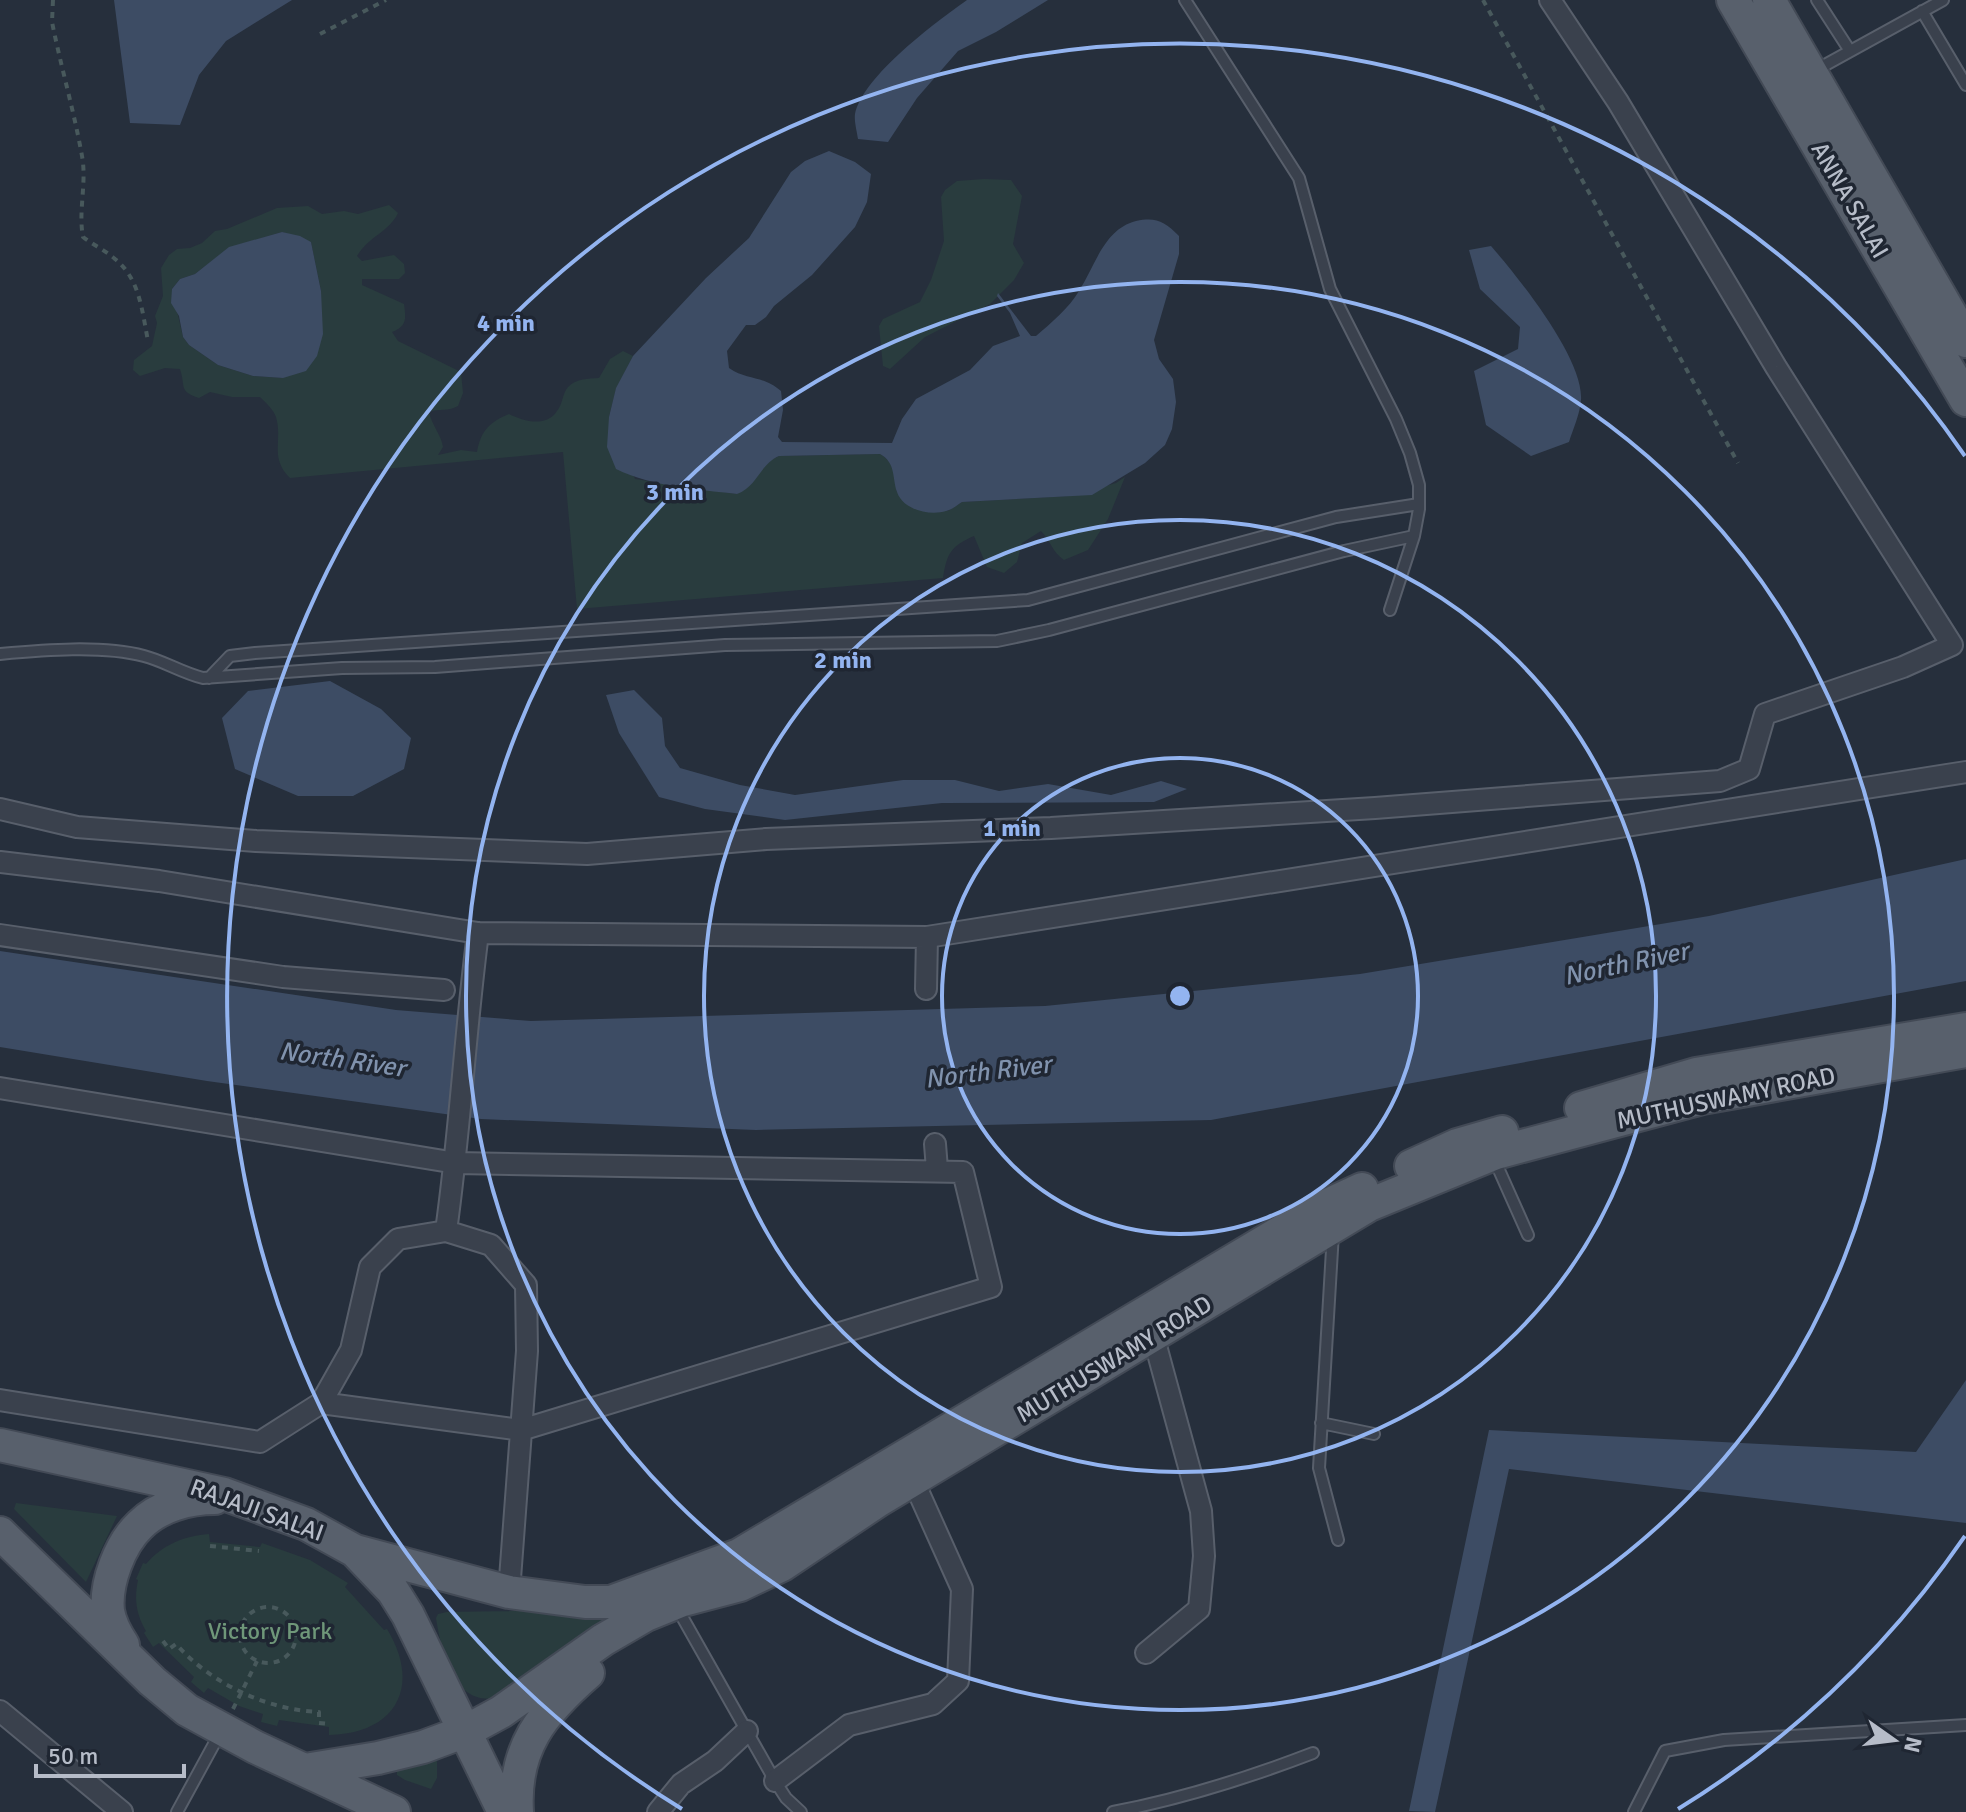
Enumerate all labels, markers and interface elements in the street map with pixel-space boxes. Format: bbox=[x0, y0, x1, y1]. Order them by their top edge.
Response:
street label: ANNA SALAI bbox=[1805, 137, 1895, 263]
text: 4 min bbox=[477, 308, 535, 338]
text: 3 min bbox=[646, 477, 704, 507]
text: 2 min bbox=[814, 645, 872, 675]
text: 1 min bbox=[983, 813, 1041, 843]
water label: North River bbox=[1561, 934, 1695, 993]
centre of rings bbox=[1166, 982, 1194, 1010]
water label: North River bbox=[277, 1035, 410, 1085]
water label: North River bbox=[923, 1048, 1056, 1096]
street label: MUTHUSWAMY ROAD bbox=[1614, 1060, 1838, 1136]
street label: MUTHUSWAMY ROAD bbox=[1011, 1289, 1217, 1429]
street label: RAJAJI SALAI bbox=[186, 1472, 328, 1548]
park label: Victory Park bbox=[208, 1616, 332, 1646]
north arrow bbox=[1854, 1700, 1934, 1780]
scale bar bbox=[36, 1728, 184, 1778]
text: N bbox=[1898, 1734, 1928, 1755]
text: 50 m bbox=[48, 1741, 98, 1771]

